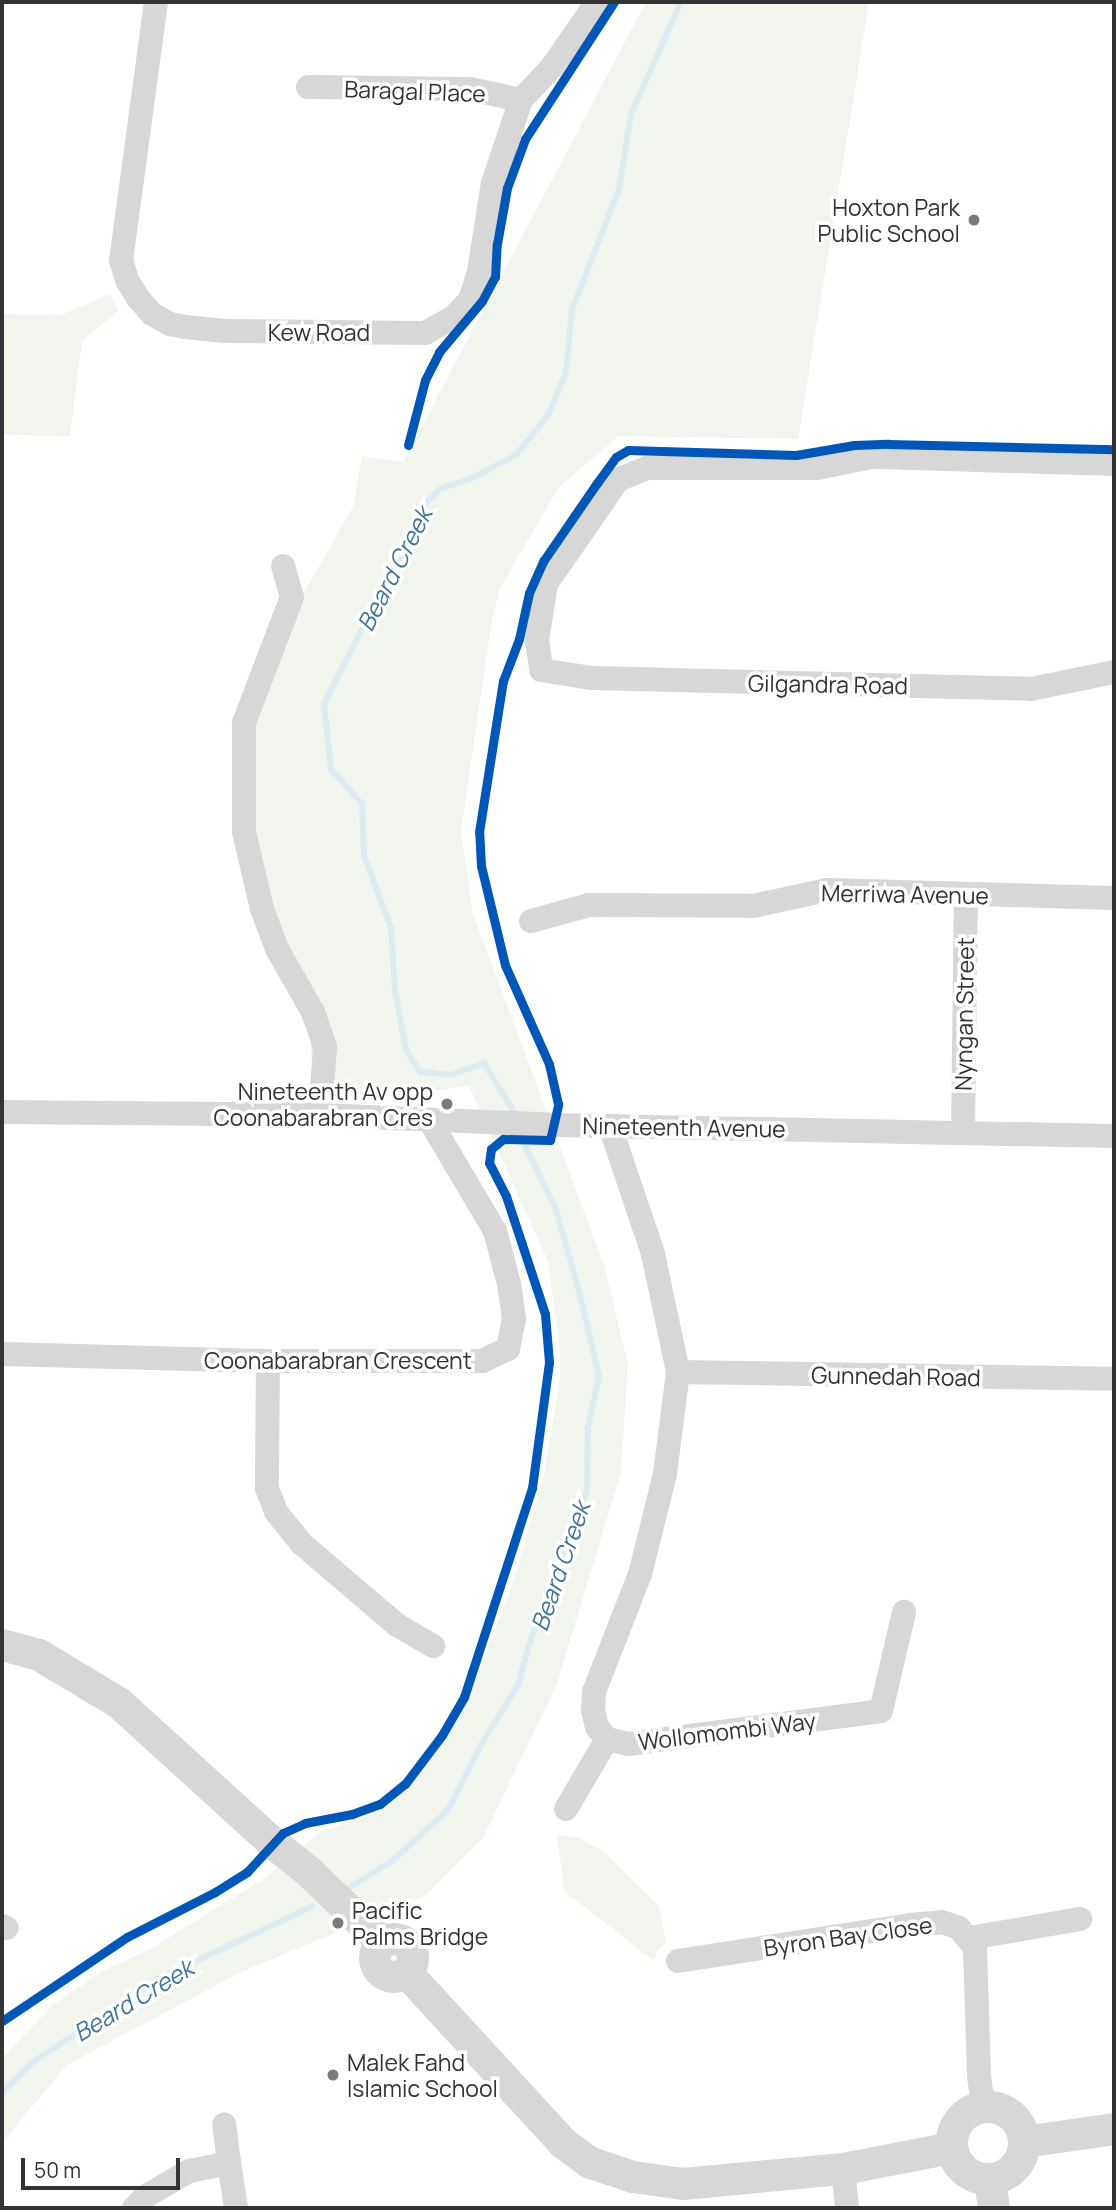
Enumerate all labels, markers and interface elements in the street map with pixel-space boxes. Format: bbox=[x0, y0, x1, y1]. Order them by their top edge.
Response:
street label: Baragal Place bbox=[344, 75, 486, 107]
place label: Hoxton Park Public School bbox=[818, 193, 960, 247]
marker: Hoxton Park Public School bbox=[966, 212, 982, 228]
street label: Kew Road bbox=[268, 318, 370, 346]
water label: Beard Creek bbox=[351, 502, 437, 636]
street label: Gilgandra Road bbox=[748, 669, 908, 699]
street label: Merriwa Avenue bbox=[821, 879, 989, 909]
street label: Nyngan Street bbox=[949, 937, 979, 1091]
place label: Nineteenth Av opp Coonabarabran Cres bbox=[213, 1077, 433, 1131]
marker: Nineteenth Av opp Coonabarabran Cres bbox=[439, 1096, 455, 1112]
street label: Nineteenth Avenue bbox=[582, 1111, 786, 1143]
street label: Coonabarabran Crescent bbox=[204, 1346, 472, 1374]
street label: Gunnedah Road bbox=[811, 1361, 981, 1391]
water label: Beard Creek bbox=[524, 1498, 596, 1634]
street label: Wollomombi Way bbox=[637, 1706, 817, 1756]
place label: Pacific Palms Bridge bbox=[352, 1896, 488, 1950]
street label: Byron Bay Close bbox=[762, 1911, 934, 1961]
marker: Pacific Palms Bridge bbox=[330, 1915, 346, 1931]
water label: Beard Creek bbox=[68, 1953, 198, 2047]
place label: Malek Fahd Islamic School bbox=[347, 2048, 498, 2102]
marker: Malek Fahd Islamic School bbox=[325, 2067, 341, 2083]
scale bar bbox=[24, 2144, 184, 2188]
text: 50 m bbox=[34, 2156, 81, 2184]

